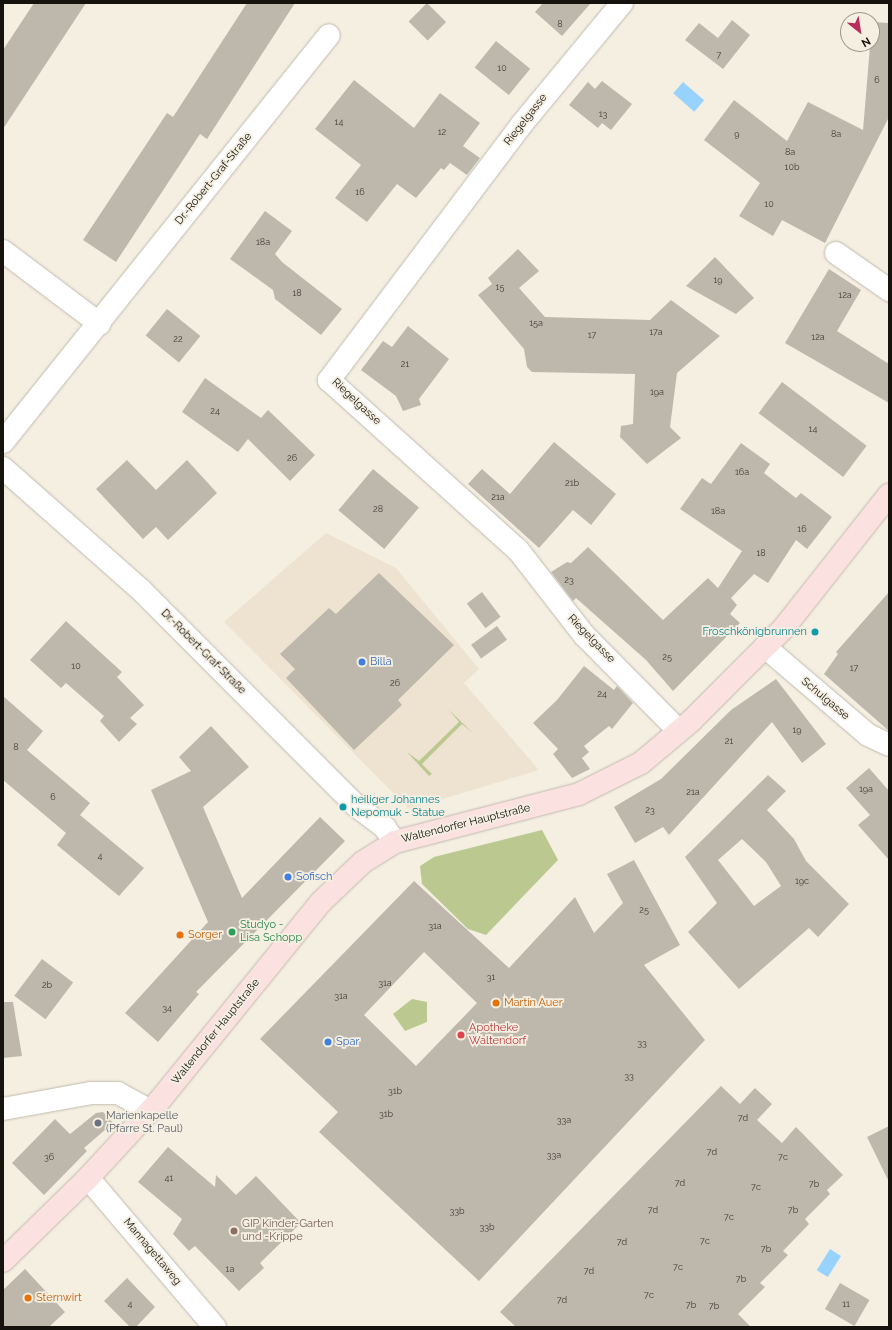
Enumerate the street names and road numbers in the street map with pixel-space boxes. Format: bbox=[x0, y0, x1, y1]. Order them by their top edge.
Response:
street label: Riegelgasse bbox=[502, 91, 550, 149]
street label: Dr.-Robert-Graf-Straße bbox=[173, 130, 255, 228]
street label: Riegelgasse bbox=[329, 376, 383, 428]
street label: Dr.-Robert-Graf-Straße bbox=[158, 607, 248, 697]
street label: Riegelgasse bbox=[565, 612, 617, 666]
street label: Schulgasse bbox=[798, 675, 852, 723]
street label: Waltendorfer Hauptstraße bbox=[400, 802, 532, 846]
street label: Waltendorfer Hauptstraße bbox=[169, 976, 263, 1088]
street label: Mannagettaweg bbox=[120, 1216, 184, 1288]

